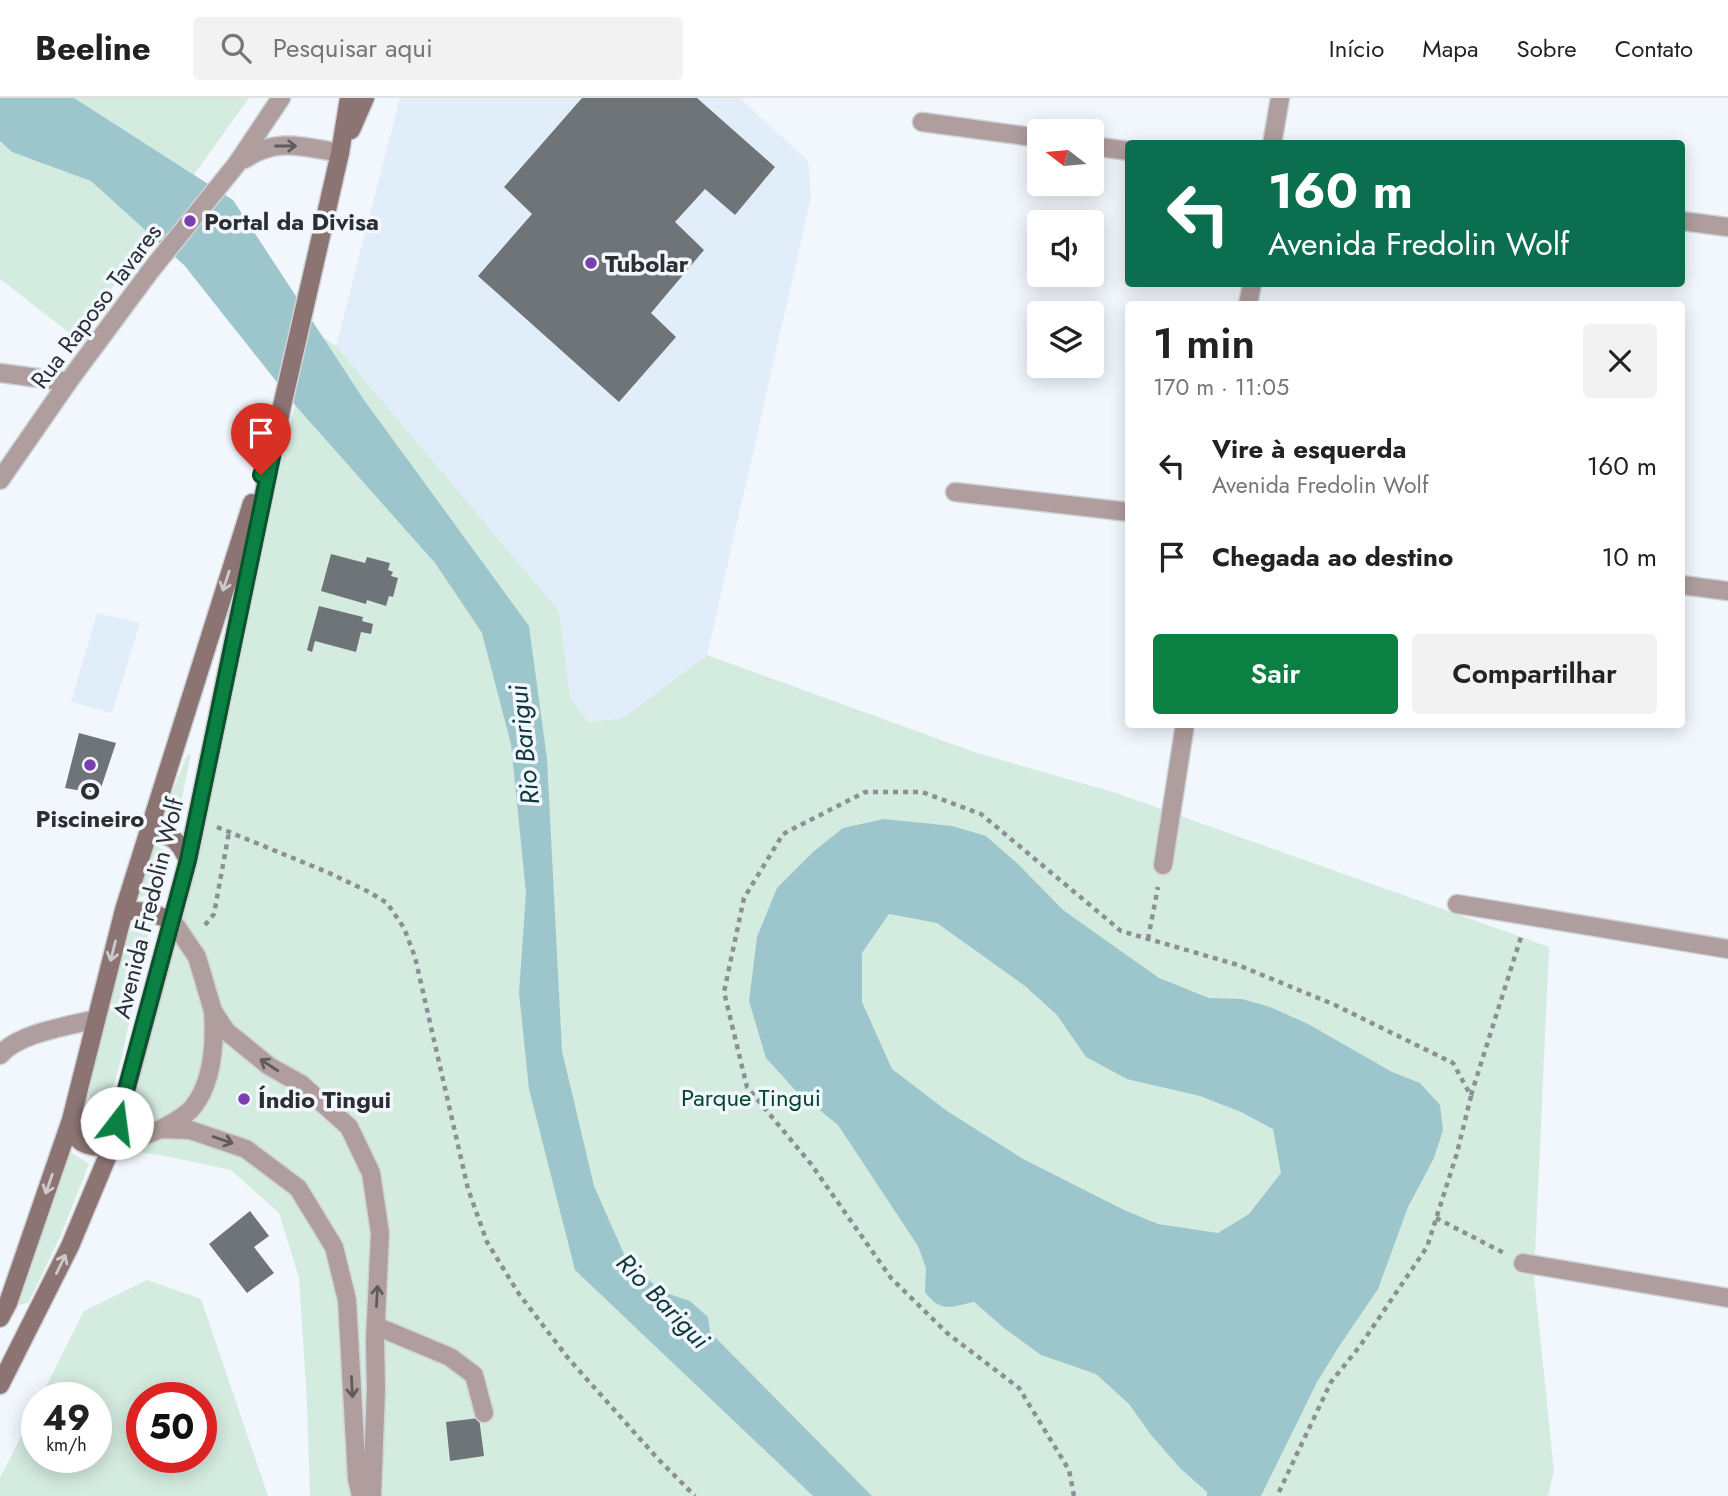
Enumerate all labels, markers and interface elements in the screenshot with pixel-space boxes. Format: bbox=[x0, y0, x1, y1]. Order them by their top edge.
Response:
search box bbox=[193, 17, 683, 80]
text: Beeline bbox=[35, 25, 151, 72]
icon: search bbox=[217, 29, 255, 67]
text: Pesquisar aqui bbox=[273, 29, 433, 67]
text: Início bbox=[1329, 31, 1384, 66]
text: Mapa bbox=[1422, 31, 1479, 66]
text: Sobre bbox=[1517, 31, 1577, 66]
text: Contato bbox=[1615, 31, 1693, 66]
north arrow bbox=[1027, 119, 1104, 196]
map controls bbox=[1027, 119, 1104, 378]
one-way arrow bbox=[274, 139, 297, 153]
text: 160 m bbox=[1268, 156, 1413, 226]
icon: left bbox=[1153, 168, 1244, 259]
place label: Portal da Divisa bbox=[204, 204, 379, 239]
button: sound bbox=[1027, 210, 1104, 287]
marker: Portal da Divisa bbox=[182, 213, 198, 229]
street label: Rua Raposo Tavares bbox=[22, 216, 170, 396]
text: Avenida Fredolin Wolf bbox=[1268, 221, 1569, 267]
place label: Tubolar bbox=[605, 246, 689, 281]
marker: Tubolar bbox=[583, 255, 599, 271]
button: layers bbox=[1027, 301, 1104, 378]
text: 1 min bbox=[1153, 313, 1255, 374]
button: close bbox=[1583, 324, 1657, 398]
text: 170 m · 11:05 bbox=[1153, 370, 1289, 404]
pin bbox=[231, 403, 291, 475]
icon: arrive bbox=[242, 414, 280, 452]
text: Vire à esquerda bbox=[1212, 430, 1407, 468]
icon: left bbox=[1153, 447, 1191, 485]
text: 160 m bbox=[1587, 447, 1657, 485]
text: Avenida Fredolin Wolf bbox=[1212, 468, 1428, 502]
icon: arrive bbox=[1153, 538, 1191, 576]
text: Chegada ao destino bbox=[1212, 538, 1453, 576]
text: 10 m bbox=[1602, 538, 1657, 576]
one-way arrow bbox=[219, 569, 231, 591]
button: Sair bbox=[1153, 634, 1398, 714]
button: Compartilhar bbox=[1412, 634, 1657, 714]
water label: Rio Barigui bbox=[499, 683, 549, 807]
marker: O Piscineiro bbox=[82, 757, 98, 773]
place label: O Piscineiro bbox=[36, 773, 144, 836]
street label: Avenida Fredolin Wolf bbox=[104, 793, 193, 1022]
one-way arrow bbox=[106, 939, 119, 962]
one-way arrow bbox=[260, 1058, 280, 1072]
park label: Parque Tingui bbox=[681, 1080, 821, 1115]
place label: Índio Tingui bbox=[258, 1082, 391, 1117]
position arrow bbox=[80, 1086, 154, 1160]
marker: Índio Tingui bbox=[236, 1091, 252, 1107]
one-way arrow bbox=[211, 1135, 233, 1147]
one-way arrow bbox=[42, 1173, 54, 1195]
water label: Rio Barigui bbox=[608, 1245, 719, 1358]
one-way arrow bbox=[55, 1254, 68, 1275]
one-way arrow bbox=[371, 1286, 384, 1308]
one-way arrow bbox=[346, 1375, 359, 1398]
speed limit sign: 50 bbox=[126, 1382, 217, 1473]
text: 49 bbox=[43, 1393, 90, 1443]
text: km/h bbox=[46, 1432, 87, 1458]

